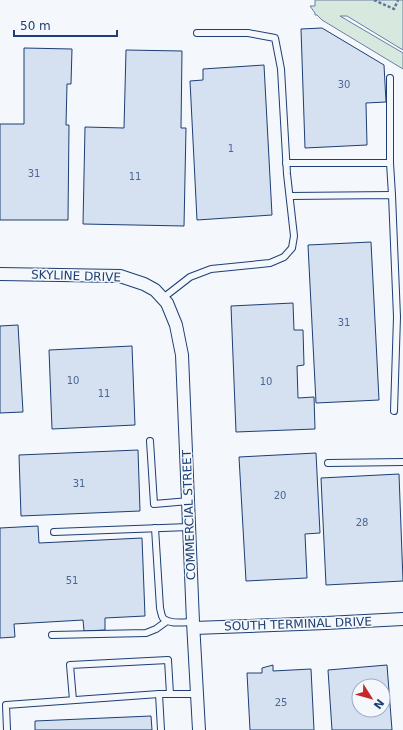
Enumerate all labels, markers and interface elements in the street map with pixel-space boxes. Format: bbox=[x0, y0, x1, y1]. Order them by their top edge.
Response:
scale bar bbox=[14, 12, 117, 38]
text: 50 m bbox=[20, 19, 51, 33]
house number: 30 bbox=[338, 79, 350, 90]
house number: 1 bbox=[228, 143, 234, 154]
house number: 31 bbox=[28, 168, 40, 179]
house number: 11 bbox=[129, 171, 141, 182]
street label: SKYLINE DRIVE bbox=[31, 267, 121, 285]
house number: 31 bbox=[338, 317, 350, 328]
house number: 10 bbox=[67, 375, 79, 386]
house number: 10 bbox=[260, 376, 272, 387]
house number: 11 bbox=[98, 388, 110, 399]
street label: COMMERCIAL STREET bbox=[180, 449, 198, 580]
house number: 31 bbox=[73, 478, 85, 489]
house number: 20 bbox=[274, 490, 286, 501]
house number: 28 bbox=[356, 517, 368, 528]
house number: 51 bbox=[66, 575, 78, 586]
street label: SOUTH TERMINAL DRIVE bbox=[224, 614, 372, 634]
north arrow bbox=[351, 678, 391, 718]
text: N bbox=[371, 696, 387, 711]
house number: 25 bbox=[275, 697, 287, 708]

